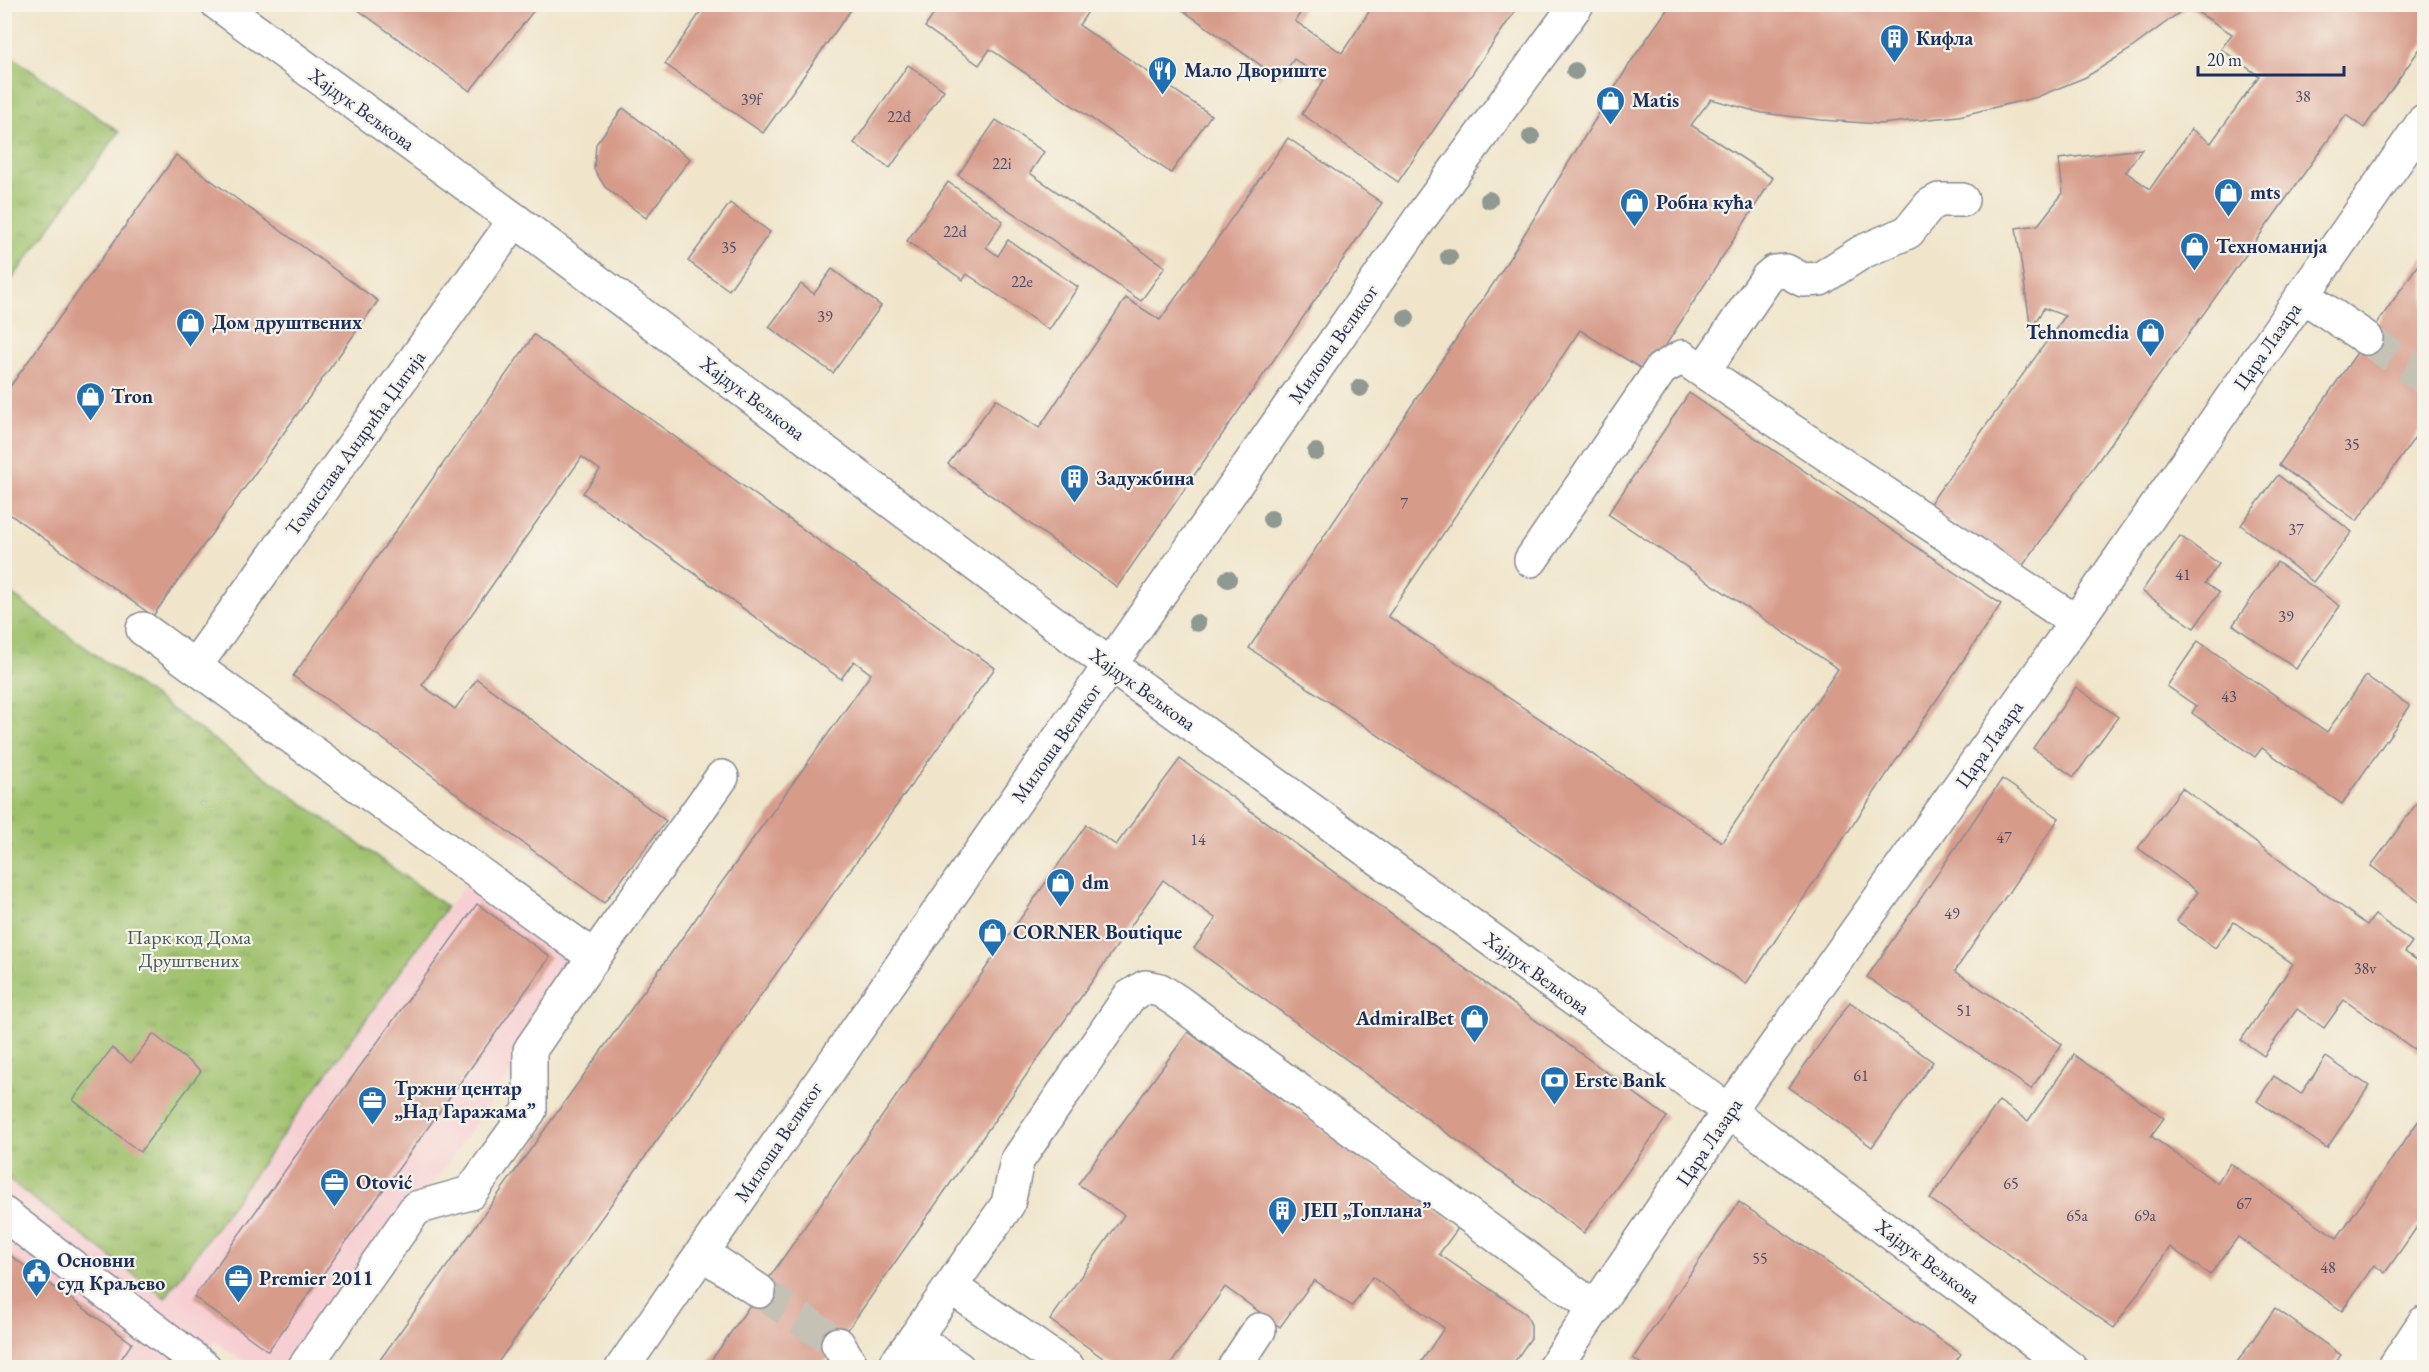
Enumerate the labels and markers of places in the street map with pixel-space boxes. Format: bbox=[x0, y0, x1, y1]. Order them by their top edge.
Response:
building icon: Кифла bbox=[1879, 22, 1911, 64]
place label: Кифла bbox=[1916, 25, 1973, 51]
restaurant icon: Мало Двориште bbox=[1147, 54, 1179, 96]
place label: Мало Двориште bbox=[1184, 57, 1327, 83]
shop icon: Matis bbox=[1595, 84, 1627, 126]
place label: Matis bbox=[1632, 87, 1679, 113]
shop icon: mts bbox=[2213, 176, 2245, 218]
place label: mts bbox=[2250, 179, 2281, 205]
shop icon: Робна кућа bbox=[1619, 186, 1651, 228]
place label: Робна кућа bbox=[1656, 189, 1753, 215]
shop icon: Техноманија bbox=[2179, 230, 2211, 272]
place label: Техноманија bbox=[2216, 233, 2328, 259]
shop icon: Дом друштвених bbox=[175, 306, 207, 348]
place label: Дом друштвених bbox=[212, 309, 362, 335]
shop icon: Tehnomedia bbox=[2134, 316, 2166, 358]
place label: Tehnomedia bbox=[2026, 319, 2129, 345]
shop icon: Tron bbox=[74, 380, 106, 422]
place label: Tron bbox=[111, 383, 153, 409]
building icon: Задужбина bbox=[1059, 462, 1091, 504]
place label: Задужбина bbox=[1096, 465, 1194, 491]
shop icon: dm bbox=[1045, 866, 1077, 908]
place label: dm bbox=[1082, 869, 1109, 895]
shop icon: CORNER Boutique bbox=[976, 916, 1008, 958]
place label: CORNER Boutique bbox=[1013, 919, 1182, 945]
shop icon: AdmiralBet bbox=[1459, 1002, 1491, 1044]
place label: AdmiralBet bbox=[1355, 1005, 1454, 1031]
bank icon: Erste Bank bbox=[1538, 1064, 1570, 1106]
place label: Erste Bank bbox=[1575, 1067, 1667, 1093]
place label: Тржни центар „Над Гаражама” bbox=[394, 1075, 536, 1124]
office icon: Тржни центар „Над Гаражама” bbox=[357, 1084, 389, 1126]
office icon: Otović bbox=[319, 1166, 351, 1208]
place label: Otović bbox=[356, 1169, 412, 1195]
building icon: ЈЕП „Топлана” bbox=[1266, 1194, 1298, 1236]
place label: ЈЕП „Топлана” bbox=[1301, 1197, 1431, 1223]
place label: Основни суд Краљево bbox=[57, 1247, 165, 1296]
public building icon: Основни суд Краљево bbox=[20, 1256, 52, 1298]
office icon: Premier 2011 bbox=[222, 1262, 254, 1304]
place label: Premier 2011 bbox=[259, 1265, 373, 1291]

